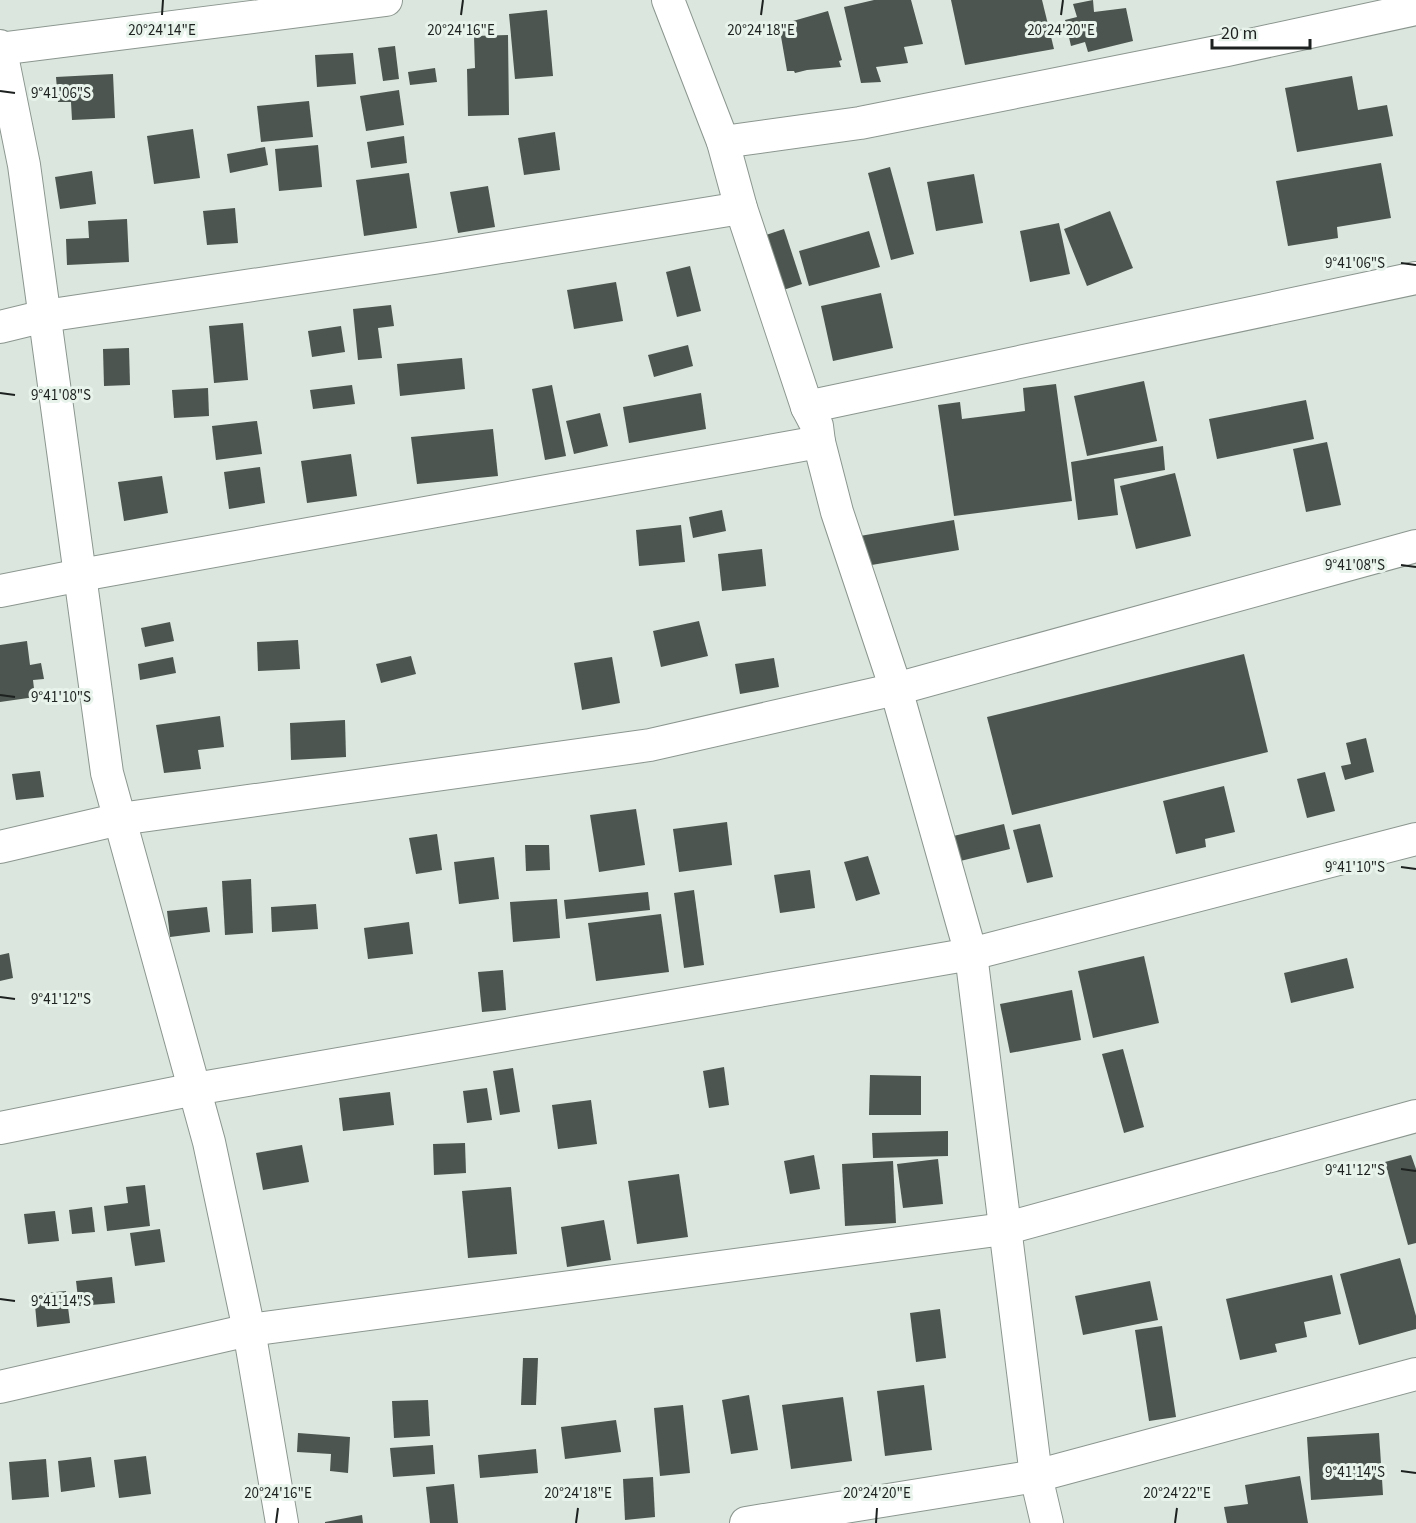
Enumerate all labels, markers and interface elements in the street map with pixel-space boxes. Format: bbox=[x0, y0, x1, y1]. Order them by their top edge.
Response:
scale bar bbox=[1212, 12, 1310, 50]
text: 20°24'14"E bbox=[128, 20, 196, 41]
text: 20°24'16"E bbox=[427, 20, 495, 41]
text: 20°24'18"E bbox=[727, 20, 795, 41]
text: 20°24'20"E bbox=[1027, 20, 1095, 41]
text: 20 m bbox=[1221, 21, 1257, 46]
text: 9°41'06"S bbox=[31, 83, 91, 104]
text: 9°41'06"S bbox=[1325, 253, 1385, 274]
text: 9°41'08"S bbox=[31, 385, 91, 406]
text: 9°41'08"S bbox=[1325, 555, 1385, 576]
text: 9°41'10"S bbox=[31, 687, 91, 708]
text: 9°41'10"S bbox=[1325, 857, 1385, 878]
text: 9°41'12"S bbox=[31, 989, 91, 1010]
text: 9°41'12"S bbox=[1325, 1160, 1385, 1181]
text: 9°41'14"S bbox=[31, 1291, 91, 1312]
text: 9°41'14"S bbox=[1325, 1462, 1385, 1483]
text: 20°24'16"E bbox=[244, 1483, 312, 1504]
text: 20°24'18"E bbox=[544, 1483, 612, 1504]
text: 20°24'20"E bbox=[843, 1483, 911, 1504]
text: 20°24'22"E bbox=[1143, 1483, 1211, 1504]

